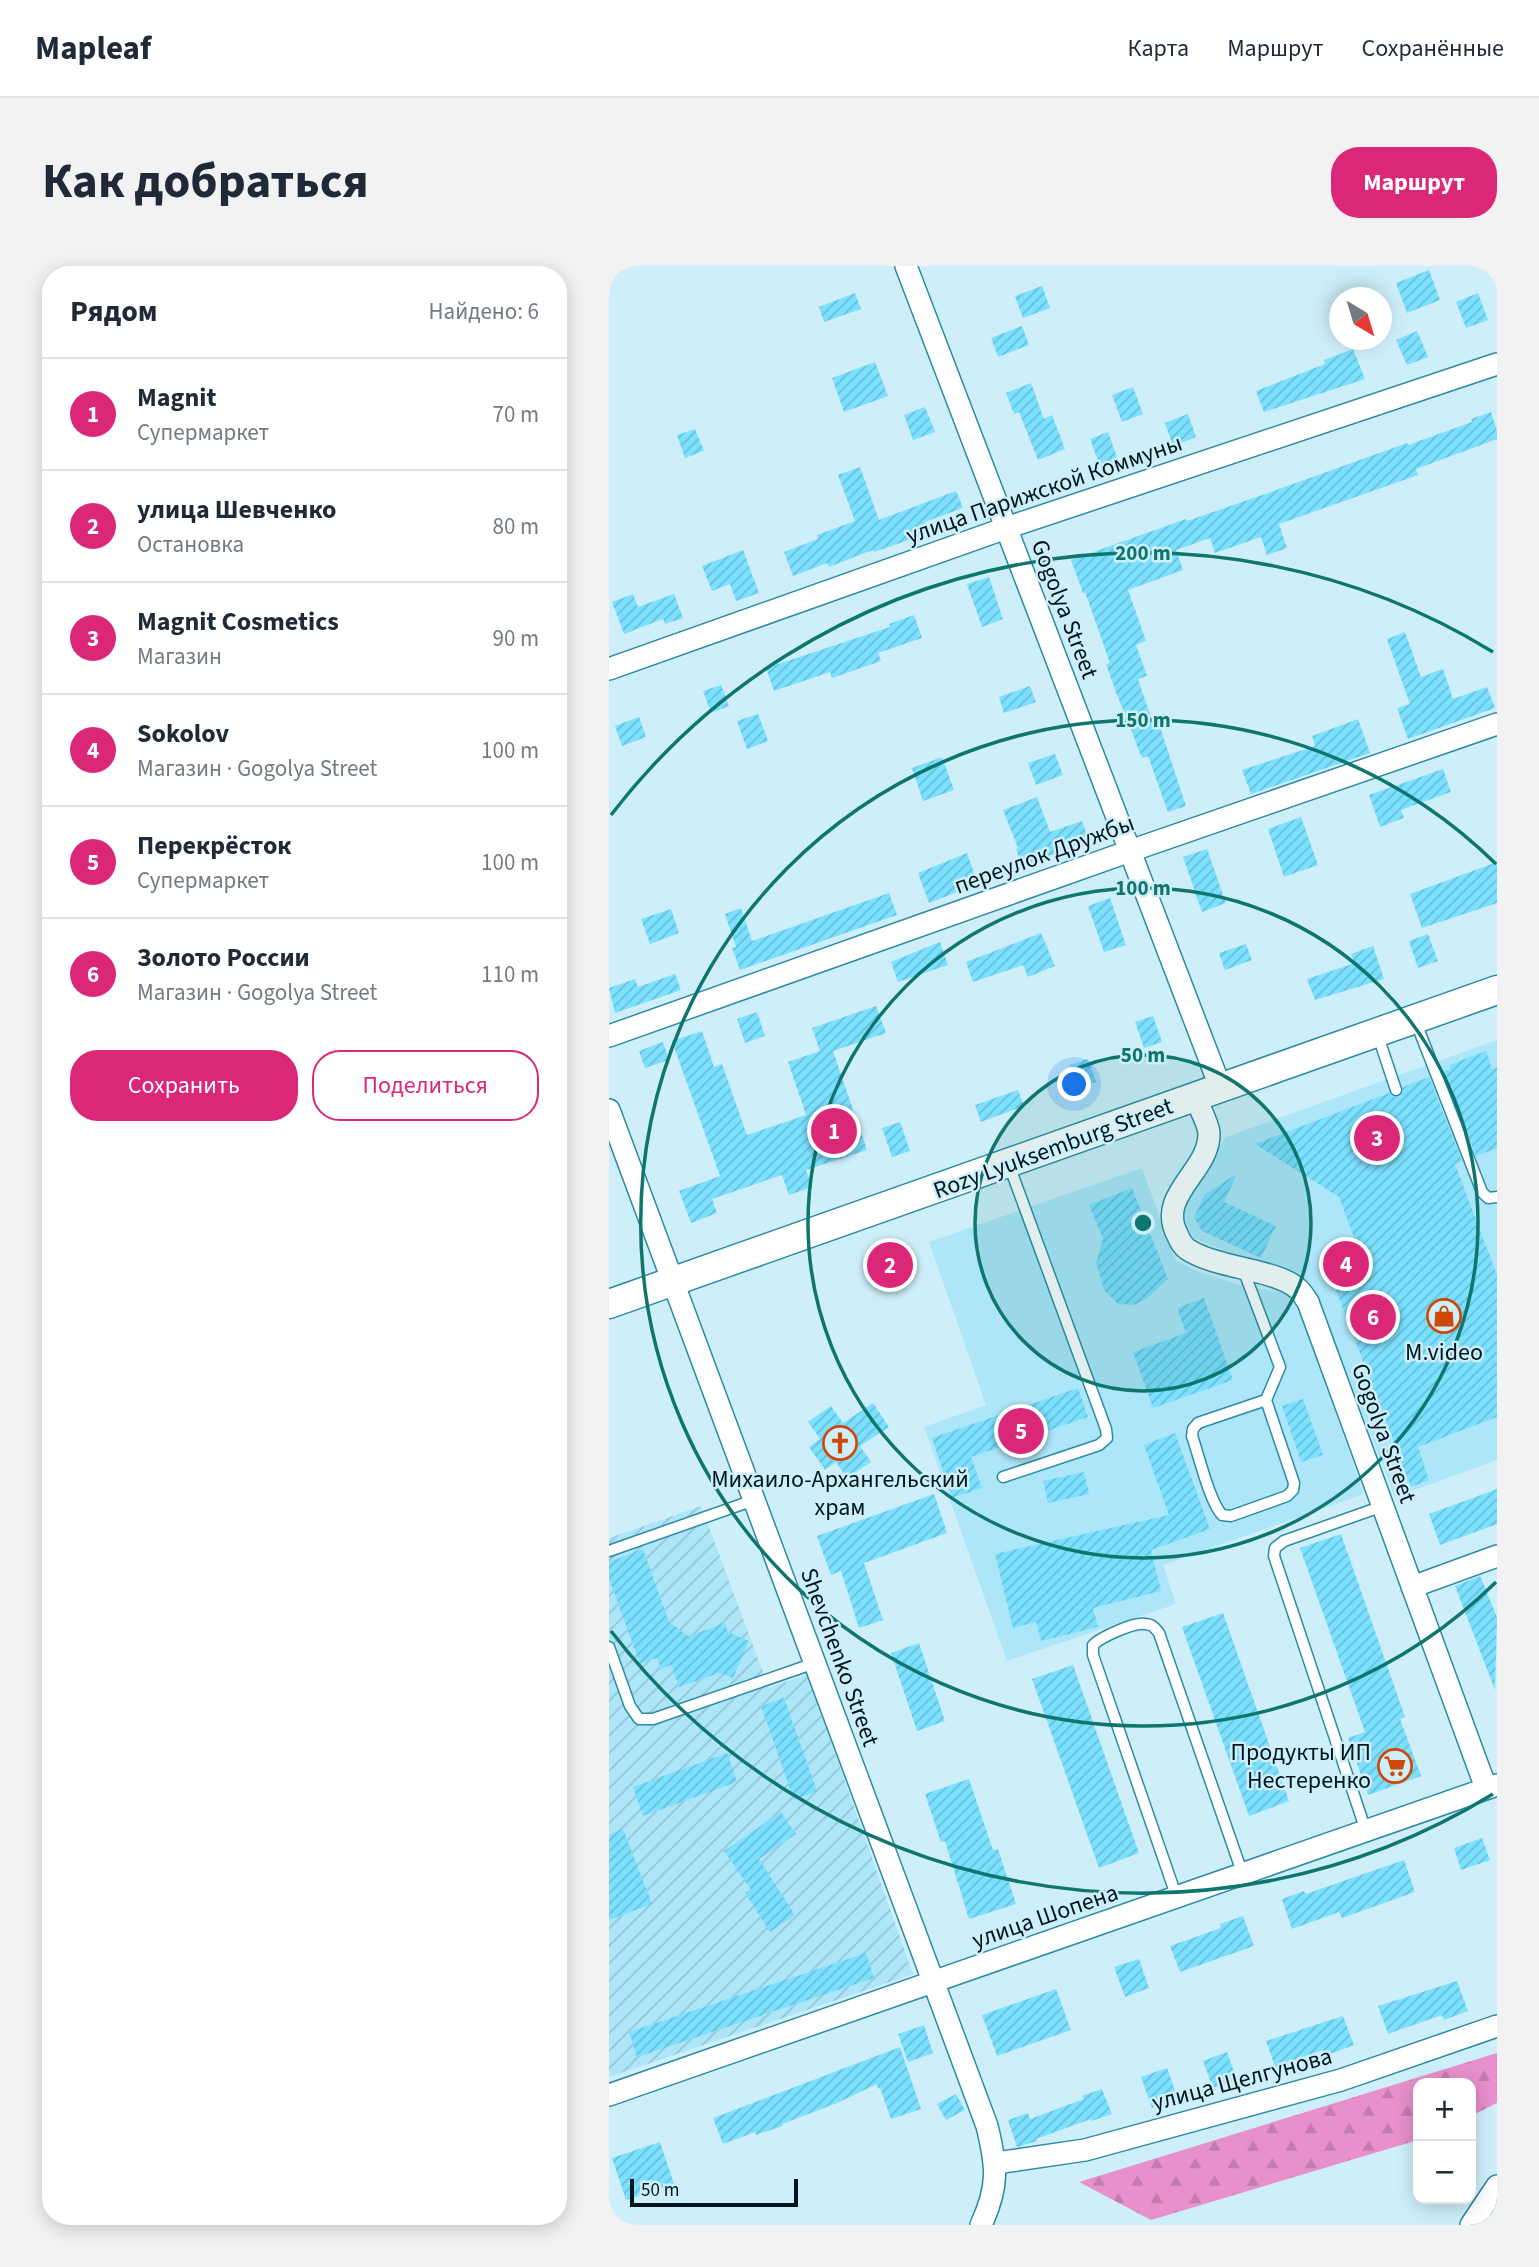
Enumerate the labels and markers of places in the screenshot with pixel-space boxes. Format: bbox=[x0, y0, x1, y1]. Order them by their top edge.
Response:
pin: 1 bbox=[811, 1105, 857, 1157]
pin: 3 bbox=[1354, 1112, 1400, 1164]
centre of rings bbox=[1131, 1211, 1155, 1235]
pin: 4 bbox=[1323, 1238, 1369, 1290]
pin: 2 bbox=[867, 1239, 913, 1291]
pin: 6 bbox=[1350, 1291, 1396, 1343]
shop icon: M.video bbox=[1425, 1297, 1463, 1335]
place label: M.video bbox=[1405, 1335, 1483, 1370]
pin: 5 bbox=[998, 1405, 1044, 1457]
church icon: Михаило-Архангельский храм bbox=[821, 1424, 859, 1462]
place label: Михаило-Архангельский храм bbox=[711, 1462, 969, 1525]
place label: Продукты ИП Нестеренко bbox=[1231, 1735, 1371, 1798]
supermarket icon: Продукты ИП Нестеренко bbox=[1376, 1747, 1414, 1785]

